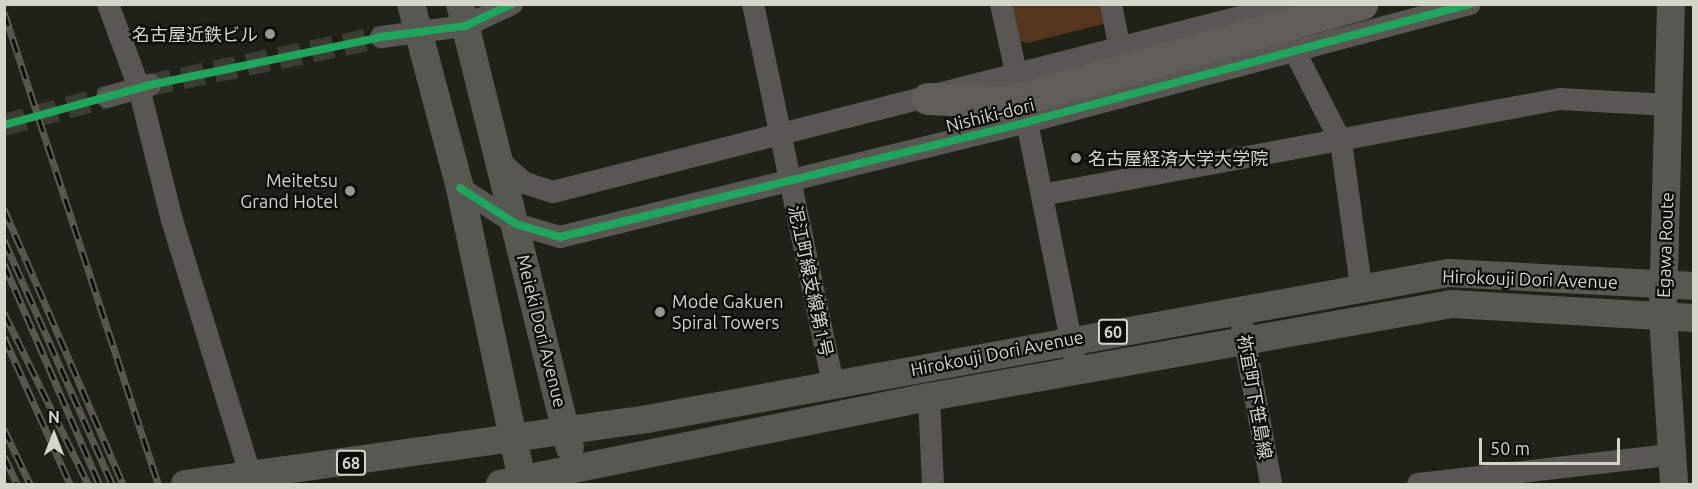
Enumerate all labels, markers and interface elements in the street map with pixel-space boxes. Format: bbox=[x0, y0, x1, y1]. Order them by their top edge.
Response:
place label: 名古屋近鉄ビル bbox=[132, 23, 258, 45]
marker: 名古屋近鉄ビル bbox=[263, 27, 277, 41]
street label: Nishiki-dori bbox=[943, 94, 1037, 136]
place label: 名古屋経済大学大学院 bbox=[1088, 147, 1268, 169]
marker: 名古屋経済大学大学院 bbox=[1069, 151, 1083, 165]
place label: Meitetsu Grand Hotel bbox=[240, 170, 338, 213]
marker: Meitetsu Grand Hotel bbox=[343, 184, 357, 198]
street label: Egawa Route bbox=[1652, 192, 1678, 298]
street label: 泥江町線支線第1号 bbox=[784, 203, 838, 359]
street label: Meieki Dori Avenue bbox=[513, 252, 571, 410]
street label: Hirokouji Dori Avenue bbox=[1442, 265, 1618, 293]
place label: Mode Gakuen Spiral Towers bbox=[672, 291, 784, 334]
marker: Mode Gakuen Spiral Towers bbox=[653, 305, 667, 319]
road number: 60 bbox=[1096, 319, 1130, 345]
street label: Hirokouji Dori Avenue bbox=[909, 326, 1085, 380]
street label: 祢宜町下笹島線 bbox=[1233, 333, 1277, 461]
north arrow bbox=[24, 405, 84, 465]
text: N bbox=[48, 408, 60, 426]
scale bar bbox=[1482, 426, 1623, 464]
text: 50 m bbox=[1490, 438, 1530, 458]
road number: 68 bbox=[334, 450, 368, 476]

